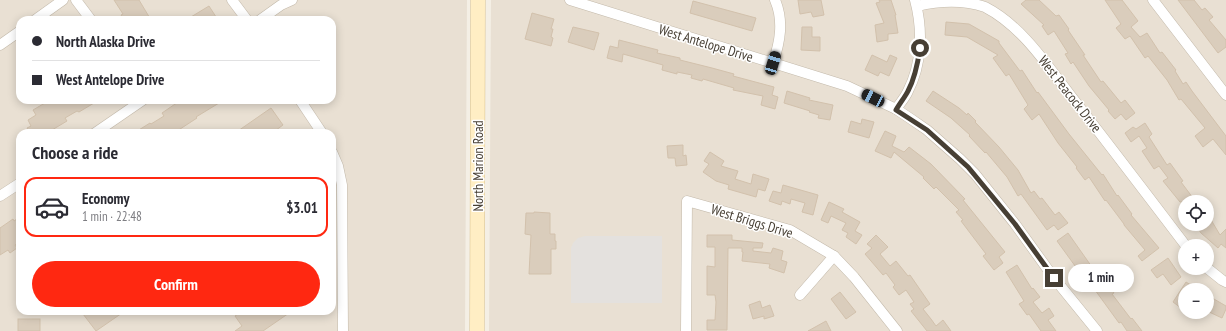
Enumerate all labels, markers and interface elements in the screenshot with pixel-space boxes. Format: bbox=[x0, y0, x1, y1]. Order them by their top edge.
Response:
street label: West Antelope Drive bbox=[657, 20, 756, 66]
text: North Alaska Drive bbox=[56, 32, 155, 51]
route start bbox=[911, 39, 929, 57]
car bbox=[764, 50, 782, 76]
street label: West Peacock Drive bbox=[1034, 52, 1106, 136]
text: West Antelope Drive bbox=[56, 70, 164, 89]
car bbox=[860, 87, 886, 109]
street label: North Marion Road bbox=[469, 120, 487, 212]
text: Choose a ride bbox=[32, 141, 118, 164]
icon: car bbox=[34, 189, 70, 225]
text: Economy bbox=[82, 189, 130, 208]
map controls bbox=[1178, 195, 1214, 319]
button: locate bbox=[1178, 195, 1214, 231]
text: $3.01 bbox=[286, 198, 318, 217]
street label: West Briggs Drive bbox=[709, 200, 795, 242]
text: 1 min · 22:48 bbox=[82, 208, 142, 225]
button: + bbox=[1178, 239, 1214, 275]
button: Confirm bbox=[32, 261, 320, 307]
callout: 1 min bbox=[1068, 264, 1134, 292]
route end bbox=[1045, 269, 1063, 287]
text: 1 min bbox=[1088, 269, 1114, 286]
button: − bbox=[1178, 283, 1214, 319]

